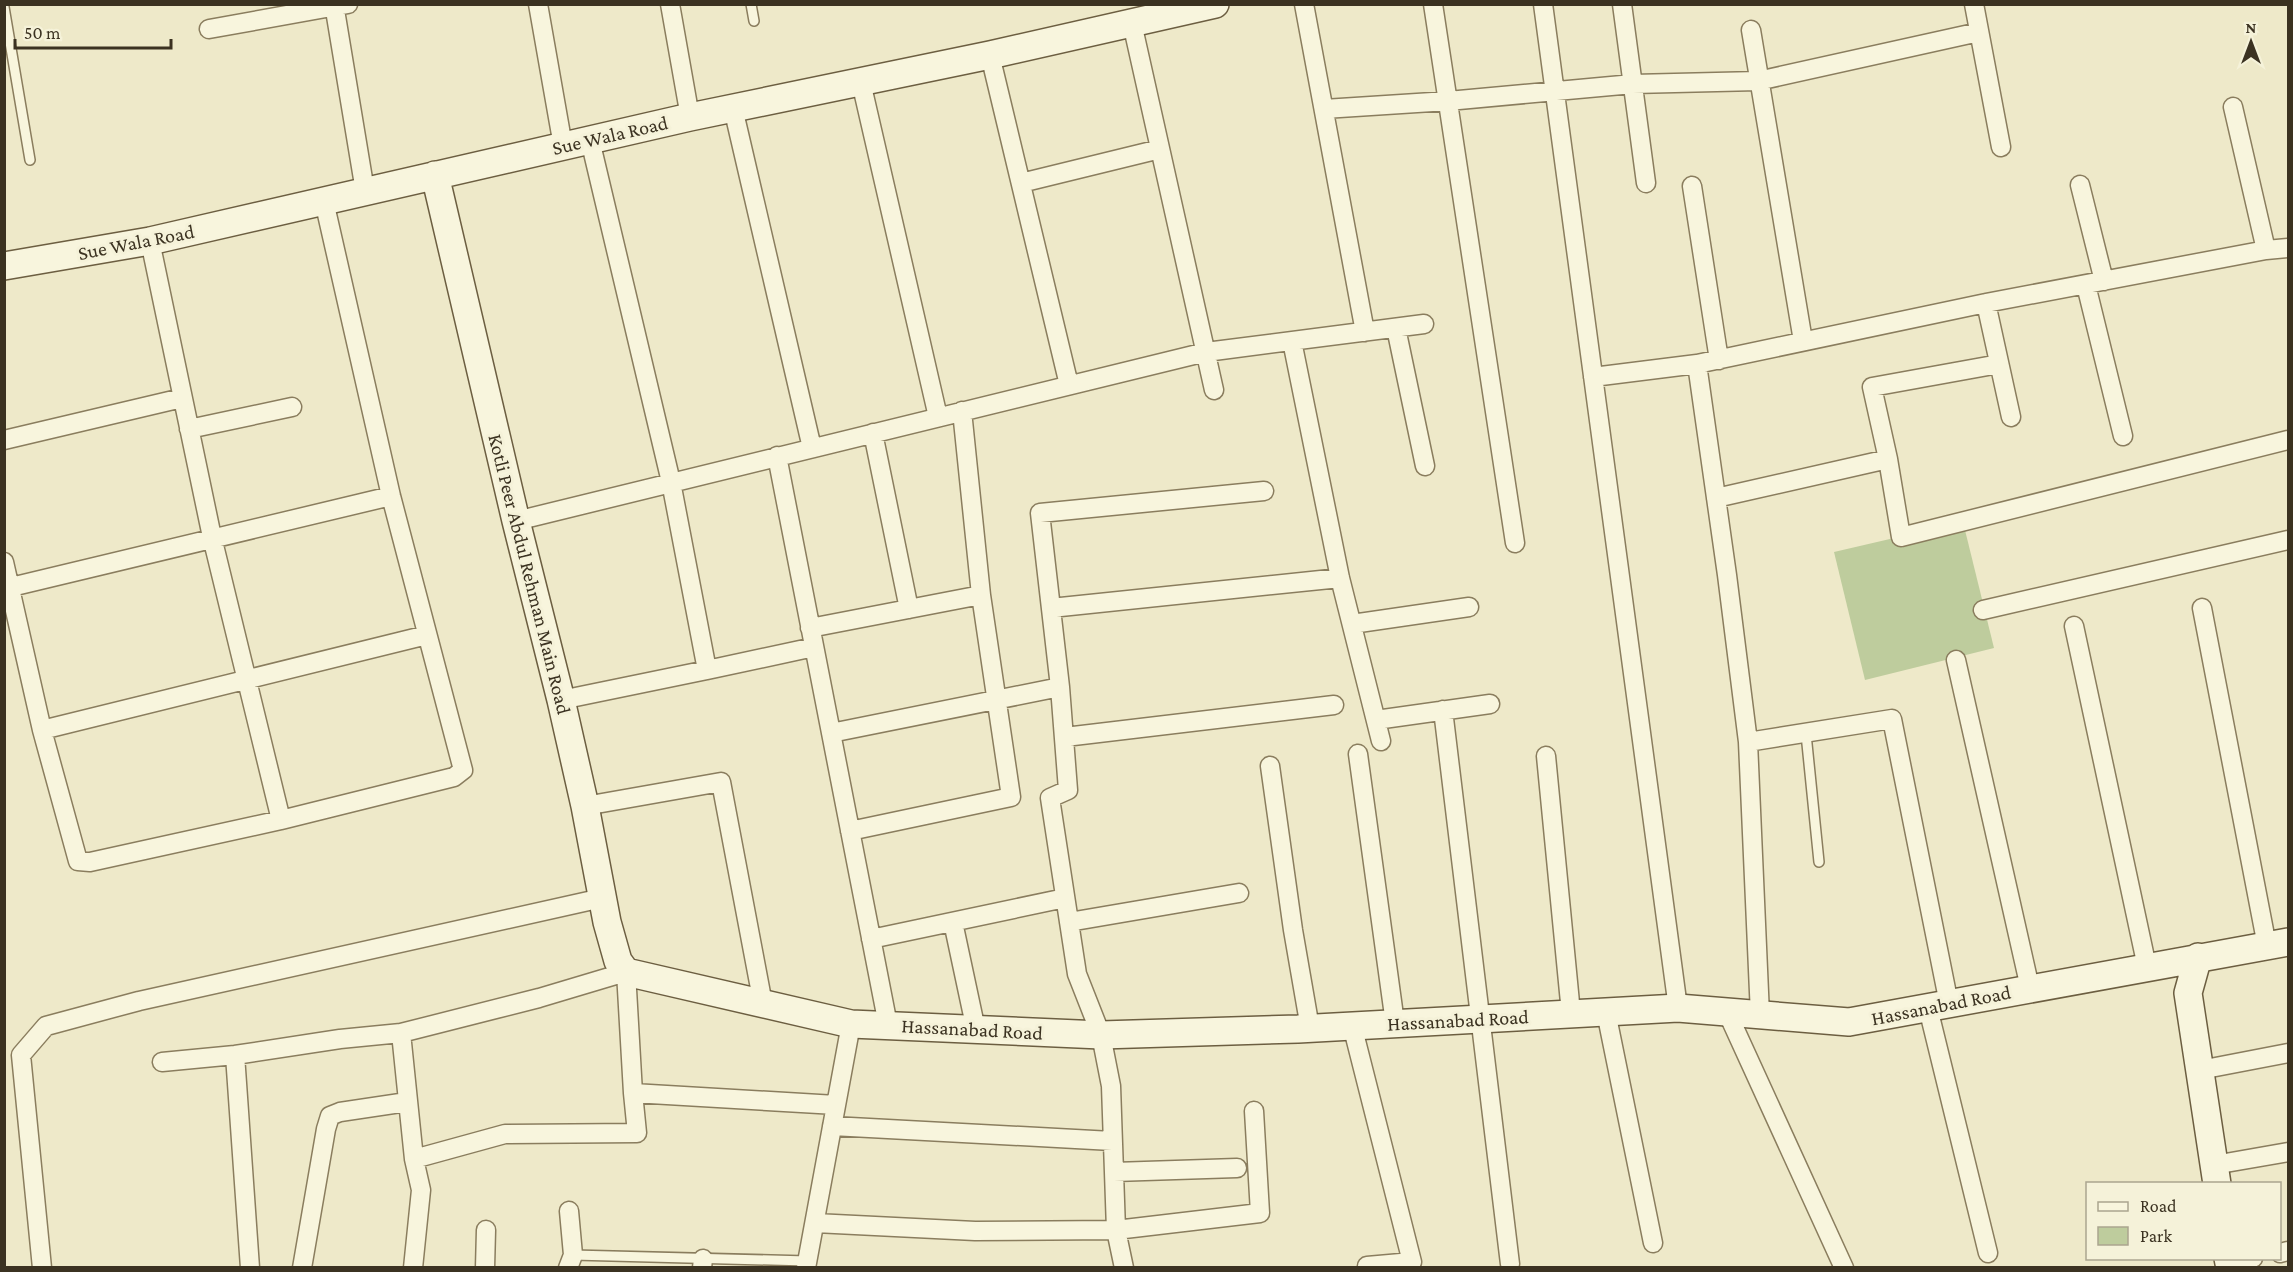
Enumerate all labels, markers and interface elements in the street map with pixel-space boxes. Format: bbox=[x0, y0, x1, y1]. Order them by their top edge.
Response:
scale bar bbox=[15, 12, 171, 50]
north arrow bbox=[2221, 12, 2281, 72]
text: N bbox=[2246, 19, 2257, 36]
text: 50 m bbox=[24, 23, 61, 43]
street label: Sue Wala Road bbox=[550, 111, 670, 159]
street label: Sue Wala Road bbox=[76, 220, 196, 264]
street label: Kotli Peer Abdul Rehman Main Road bbox=[484, 432, 576, 717]
street label: Hassanabad Road bbox=[1869, 981, 2013, 1029]
street label: Hassanabad Road bbox=[1387, 1005, 1530, 1035]
street label: Hassanabad Road bbox=[901, 1014, 1044, 1044]
legend bbox=[2086, 1182, 2281, 1260]
text: Road bbox=[2140, 1196, 2177, 1216]
text: Park bbox=[2140, 1226, 2172, 1246]

